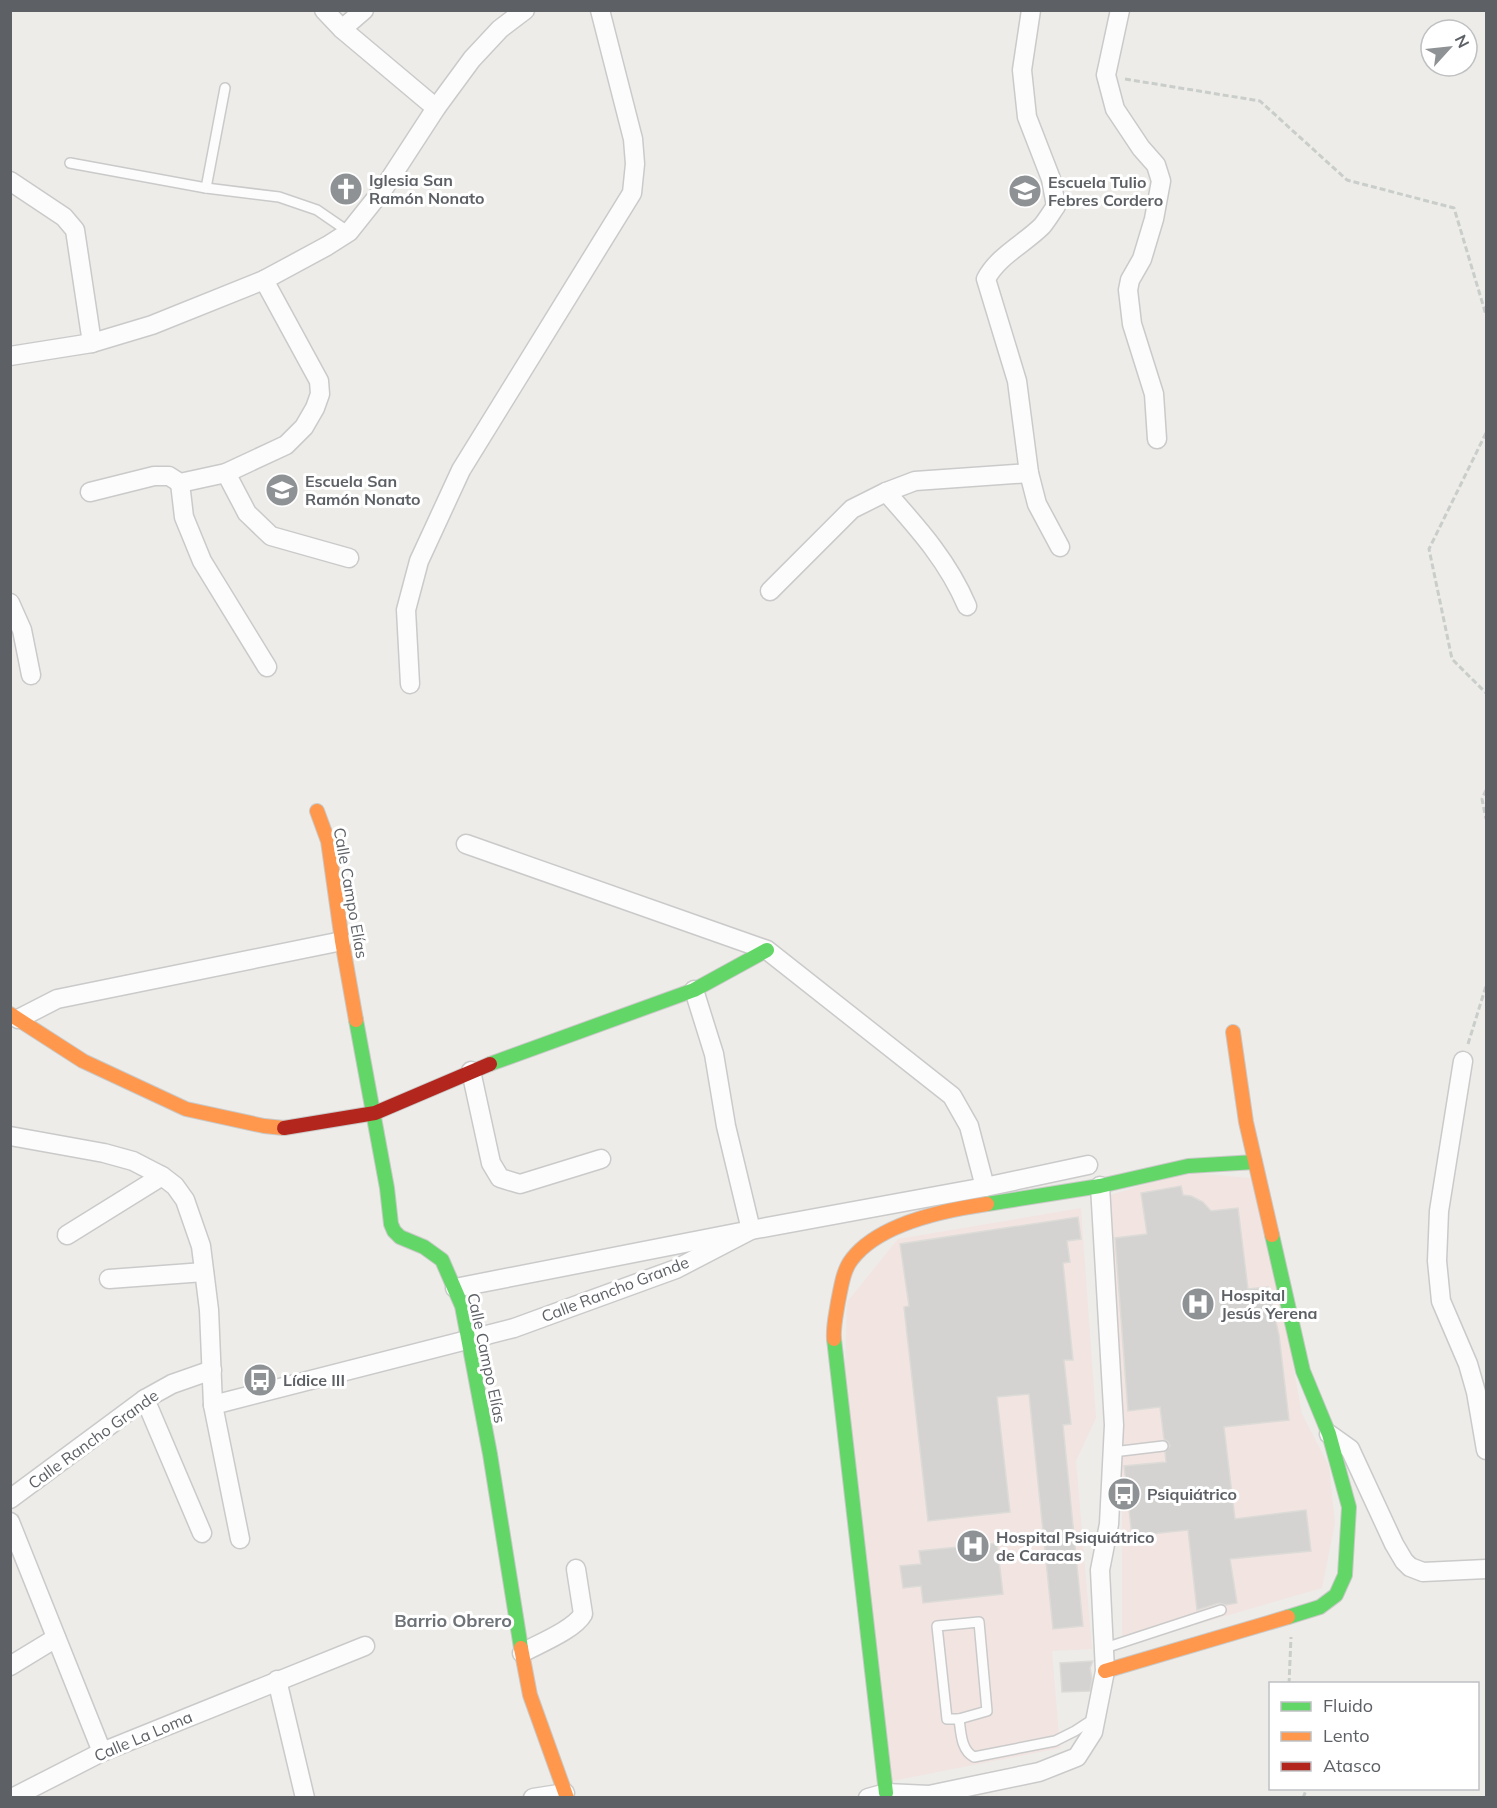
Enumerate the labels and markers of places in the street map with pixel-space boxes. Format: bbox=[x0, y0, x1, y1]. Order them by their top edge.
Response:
place label: Iglesia San Ramón Nonato bbox=[369, 170, 485, 208]
church icon: Iglesia San Ramón Nonato bbox=[328, 171, 364, 207]
place label: Escuela Tulio Febres Cordero bbox=[1048, 172, 1163, 210]
school or university icon: Escuela Tulio Febres Cordero bbox=[1007, 173, 1043, 209]
place label: Escuela San Ramón Nonato bbox=[305, 471, 421, 509]
school or university icon: Escuela San Ramón Nonato bbox=[264, 472, 300, 508]
place label: Hospital Jesús Yerena bbox=[1221, 1285, 1318, 1323]
hospital icon: Hospital Jesús Yerena bbox=[1180, 1286, 1216, 1322]
bus stop icon: Lídice III bbox=[242, 1362, 278, 1398]
place label: Lídice III bbox=[283, 1370, 345, 1390]
bus stop icon: Psiquiátrico bbox=[1106, 1476, 1142, 1512]
place label: Psiquiátrico bbox=[1147, 1484, 1237, 1504]
place label: Hospital Psiquiátrico de Caracas bbox=[996, 1527, 1154, 1565]
hospital icon: Hospital Psiquiátrico de Caracas bbox=[955, 1528, 991, 1564]

